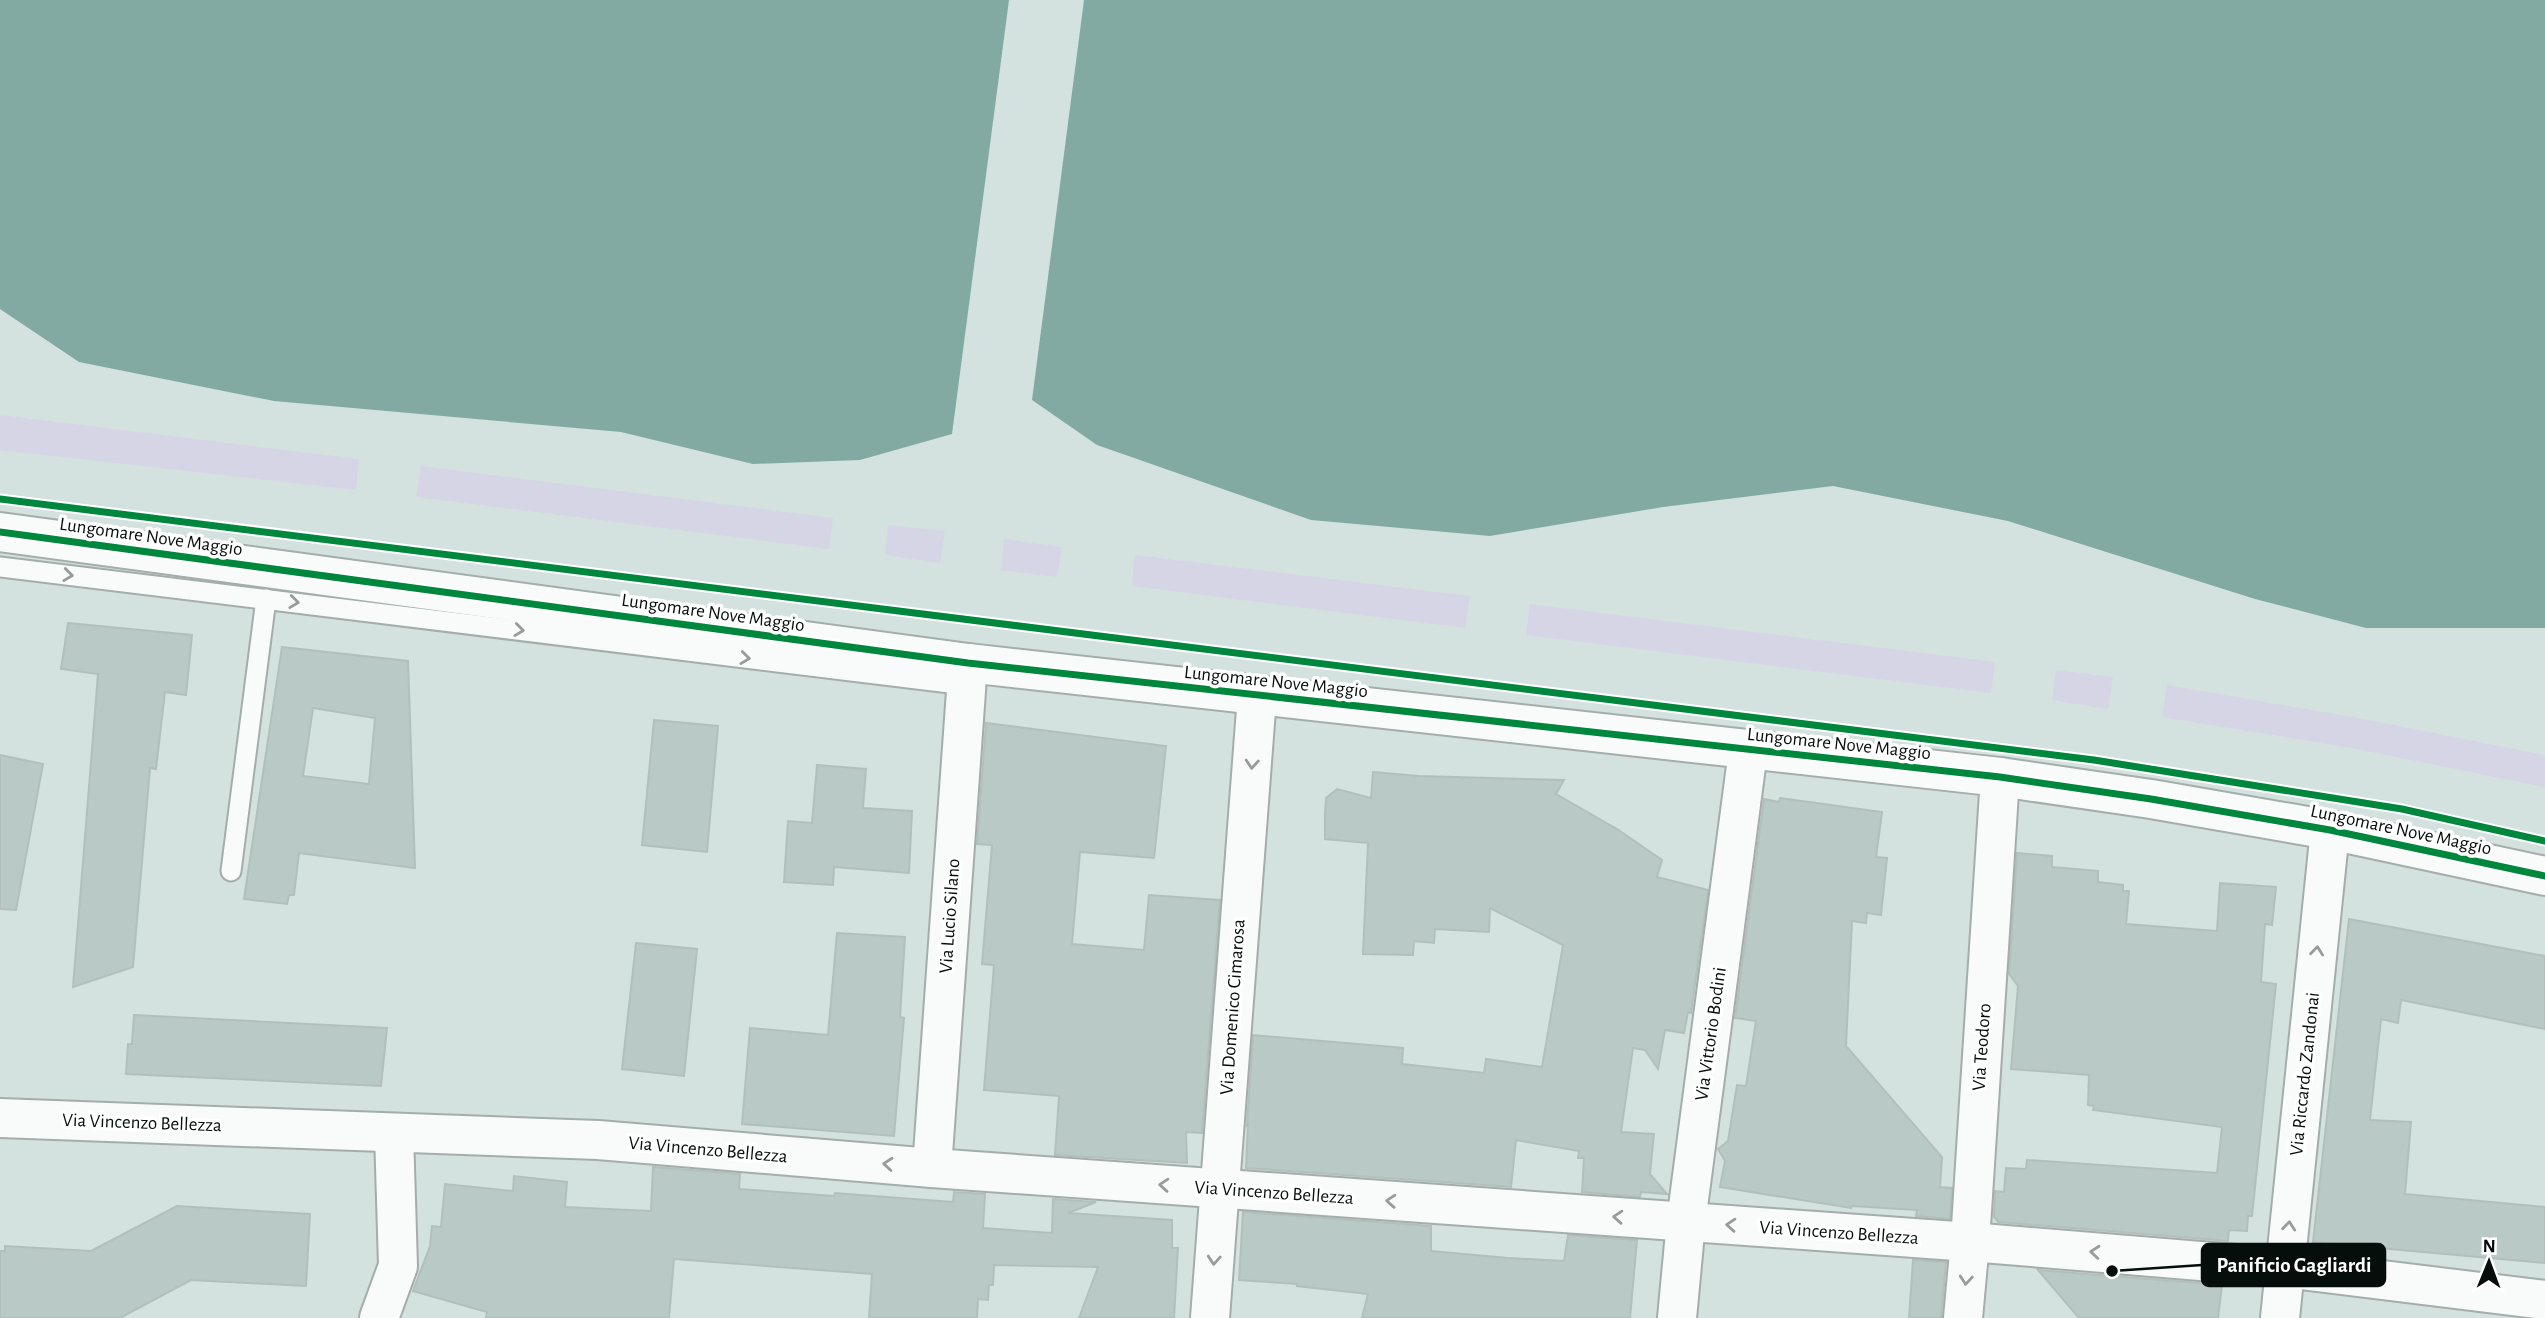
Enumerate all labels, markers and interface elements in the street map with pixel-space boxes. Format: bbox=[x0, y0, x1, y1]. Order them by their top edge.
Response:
street label: Lungomare Nove Maggio bbox=[58, 515, 244, 559]
one-way arrow bbox=[62, 567, 74, 582]
street label: Lungomare Nove Maggio bbox=[620, 591, 806, 635]
one-way arrow bbox=[288, 595, 299, 610]
one-way arrow bbox=[514, 623, 525, 638]
one-way arrow bbox=[739, 651, 751, 666]
street label: Lungomare Nove Maggio bbox=[1183, 663, 1369, 701]
street label: Lungomare Nove Maggio bbox=[1746, 725, 1932, 763]
one-way arrow bbox=[1245, 759, 1260, 770]
street label: Lungomare Nove Maggio bbox=[2309, 802, 2493, 858]
street label: Via Lucio Silano bbox=[937, 858, 963, 974]
street label: Via Domenico Cimarosa bbox=[1217, 918, 1249, 1096]
one-way arrow bbox=[2310, 945, 2325, 957]
street label: Via Vittorio Bodini bbox=[1692, 966, 1730, 1102]
street label: Via Riccardo Zandonai bbox=[2287, 991, 2323, 1157]
street label: Via Teodoro bbox=[1969, 1003, 1995, 1091]
street label: Via Vincenzo Bellezza bbox=[62, 1111, 222, 1135]
street label: Via Vincenzo Bellezza bbox=[628, 1134, 789, 1166]
one-way arrow bbox=[882, 1157, 893, 1172]
one-way arrow bbox=[1158, 1177, 1169, 1192]
street label: Via Vincenzo Bellezza bbox=[1194, 1178, 1354, 1208]
one-way arrow bbox=[1385, 1194, 1396, 1209]
one-way arrow bbox=[1612, 1210, 1623, 1225]
one-way arrow bbox=[1725, 1218, 1736, 1233]
street label: Via Vincenzo Bellezza bbox=[1759, 1218, 1919, 1248]
one-way arrow bbox=[2281, 1220, 2296, 1231]
north arrow bbox=[2454, 1227, 2524, 1297]
text: N bbox=[2482, 1237, 2496, 1256]
callout: Panificio Gagliardi bbox=[2202, 1244, 2385, 1286]
one-way arrow bbox=[2089, 1245, 2100, 1260]
one-way arrow bbox=[1207, 1255, 1222, 1266]
text: Panificio Gagliardi bbox=[2216, 1255, 2372, 1276]
one-way arrow bbox=[1959, 1274, 1974, 1286]

